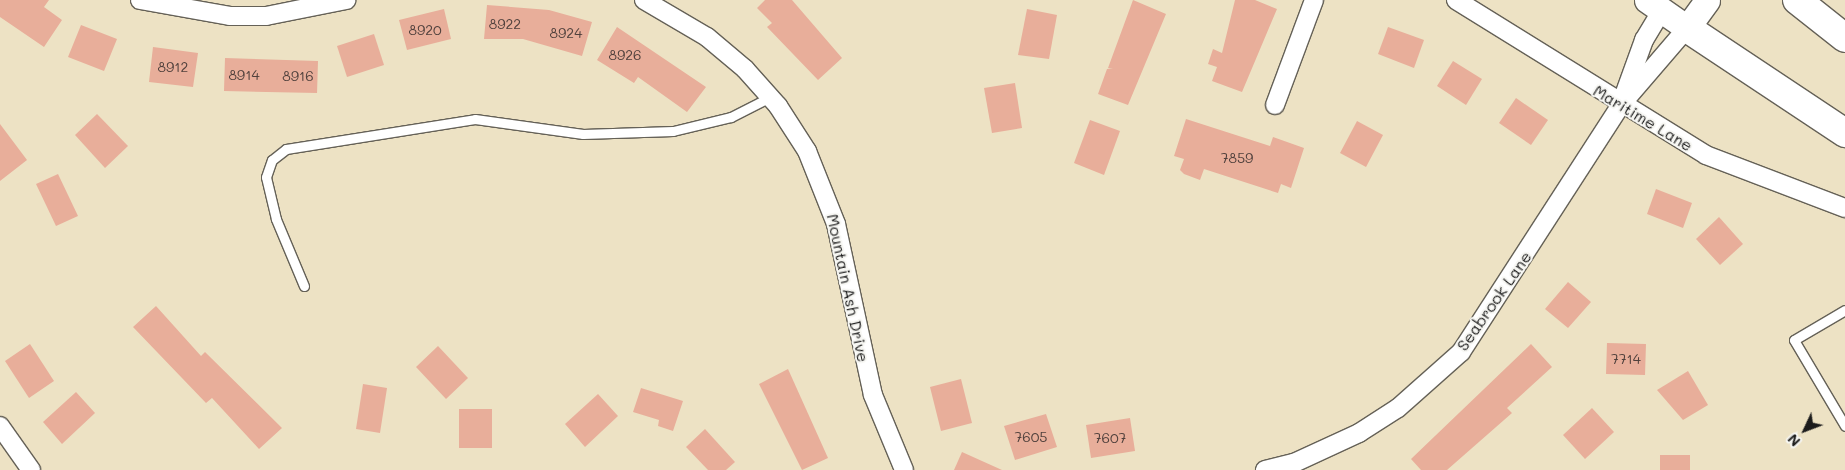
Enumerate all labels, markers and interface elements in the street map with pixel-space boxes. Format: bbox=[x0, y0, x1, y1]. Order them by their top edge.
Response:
house number: 8922 bbox=[489, 16, 521, 32]
house number: 8920 bbox=[408, 22, 442, 38]
house number: 8924 bbox=[550, 25, 582, 41]
house number: 8926 bbox=[609, 47, 641, 63]
house number: 8912 bbox=[158, 59, 188, 75]
house number: 8914 bbox=[228, 67, 260, 83]
house number: 8916 bbox=[282, 68, 314, 84]
street label: Maritime Lane bbox=[1590, 81, 1696, 155]
house number: 7859 bbox=[1221, 150, 1253, 166]
street label: Mountain Ash Drive bbox=[823, 212, 873, 364]
street label: Seabrook Lane bbox=[1453, 248, 1535, 354]
house number: 7714 bbox=[1611, 351, 1641, 367]
north arrow bbox=[1780, 405, 1830, 455]
house number: 7605 bbox=[1014, 429, 1048, 445]
house number: 7607 bbox=[1094, 430, 1126, 446]
text: N bbox=[1783, 430, 1804, 451]

